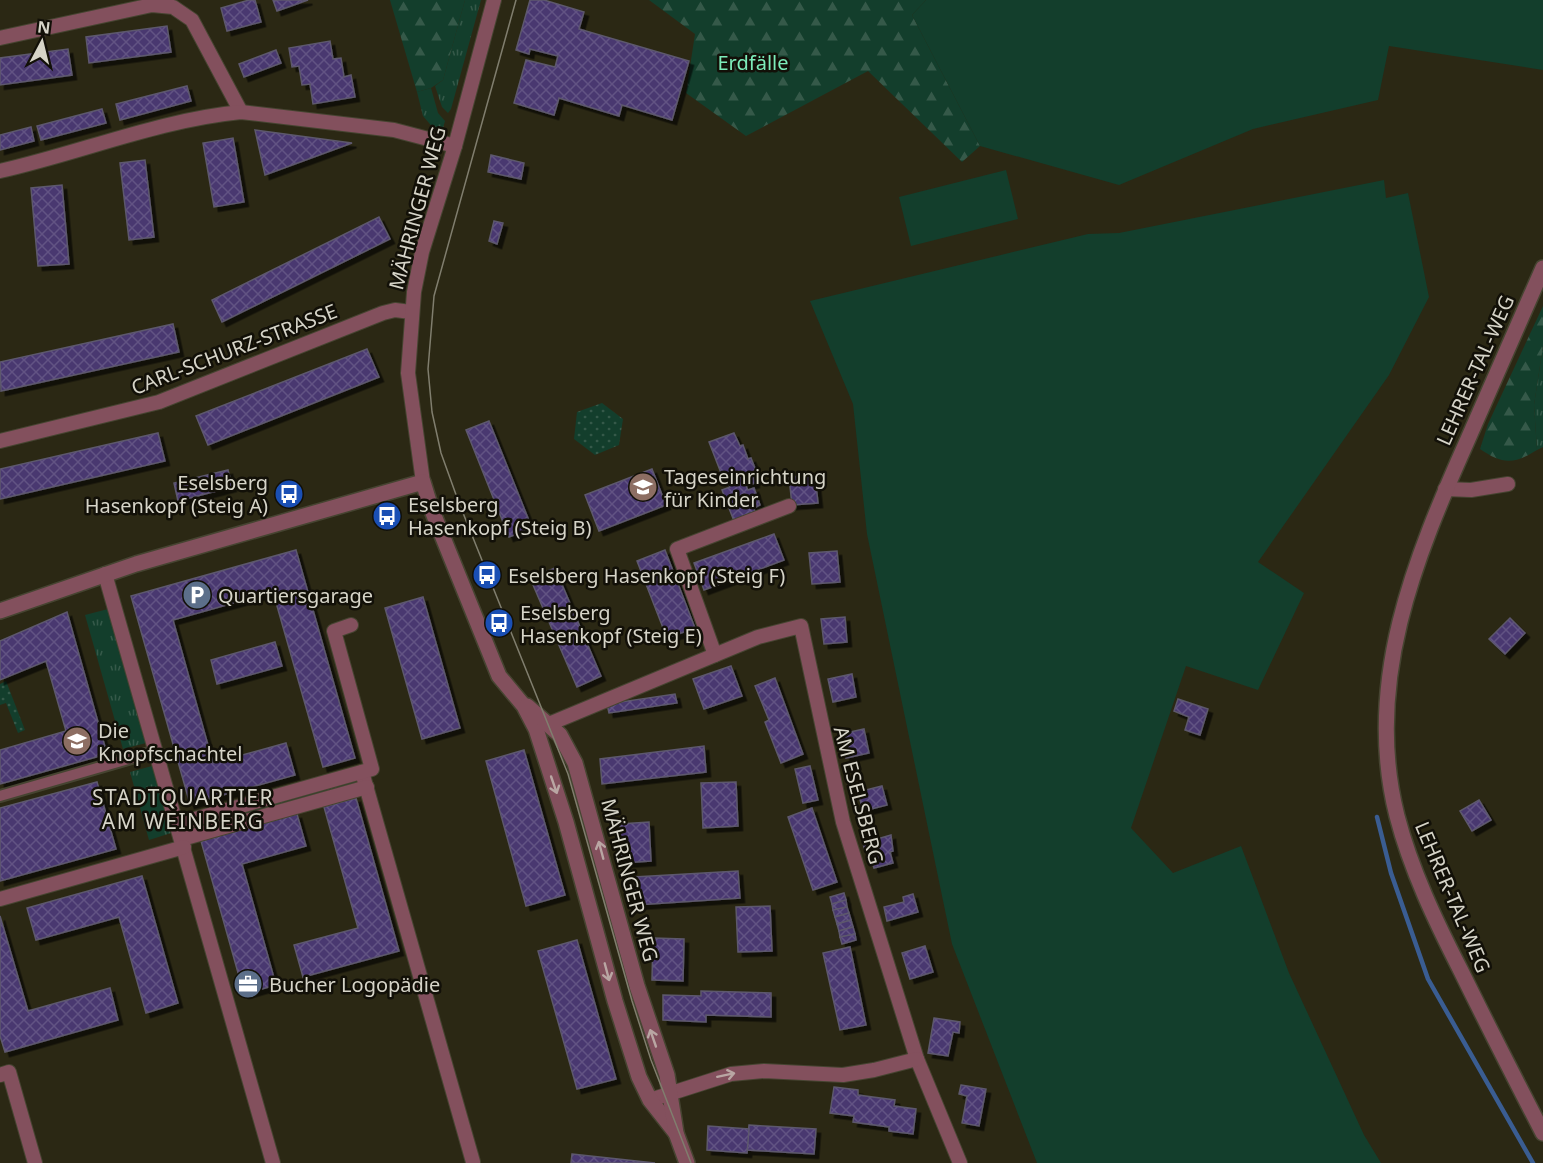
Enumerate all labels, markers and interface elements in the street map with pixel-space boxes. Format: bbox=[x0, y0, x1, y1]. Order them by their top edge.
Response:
north arrow bbox=[12, 12, 72, 72]
text: N bbox=[36, 15, 52, 39]
park label: Erdfälle bbox=[718, 49, 788, 76]
street label: MÄHRINGER WEG bbox=[382, 123, 452, 293]
street label: LEHRER-TAL-WEG bbox=[1430, 291, 1520, 449]
street label: CARL-SCHURZ-STRASSE bbox=[127, 297, 341, 401]
place label: Tageseinrichtung für Kinder bbox=[664, 463, 826, 513]
place label: Eselsberg Hasenkopf (Steig A) bbox=[85, 469, 268, 519]
school or university icon: Tageseinrichtung für Kinder bbox=[627, 471, 659, 503]
bus stop icon: Eselsberg Hasenkopf (Steig A) bbox=[273, 478, 305, 510]
place label: Eselsberg Hasenkopf (Steig B) bbox=[408, 491, 592, 541]
bus stop icon: Eselsberg Hasenkopf (Steig B) bbox=[371, 500, 403, 532]
bus stop icon: Eselsberg Hasenkopf (Steig F) bbox=[471, 559, 503, 591]
place label: Eselsberg Hasenkopf (Steig F) bbox=[508, 562, 785, 589]
parking icon: Quartiersgarage bbox=[181, 579, 213, 611]
place label: Quartiersgarage bbox=[218, 582, 373, 609]
place label: Eselsberg Hasenkopf (Steig E) bbox=[520, 599, 702, 649]
bus stop icon: Eselsberg Hasenkopf (Steig E) bbox=[483, 607, 515, 639]
place label: Die Knopfschachtel bbox=[98, 717, 242, 767]
street label: AM ESELSBERG bbox=[828, 723, 890, 867]
school or university icon: Die Knopfschachtel bbox=[61, 725, 93, 757]
one-way arrow bbox=[550, 775, 561, 793]
district label: STADTQUARTIER AM WEINBERG bbox=[92, 783, 274, 835]
street label: MÄHRINGER WEG bbox=[595, 795, 665, 965]
street label: LEHRER-TAL-WEG bbox=[1409, 817, 1497, 977]
one-way arrow bbox=[595, 841, 606, 860]
one-way arrow bbox=[602, 962, 613, 981]
office icon: Bucher Logopädie bbox=[232, 968, 264, 1000]
place label: Bucher Logopädie bbox=[269, 971, 440, 998]
one-way arrow bbox=[647, 1029, 658, 1048]
one-way arrow bbox=[716, 1069, 735, 1081]

